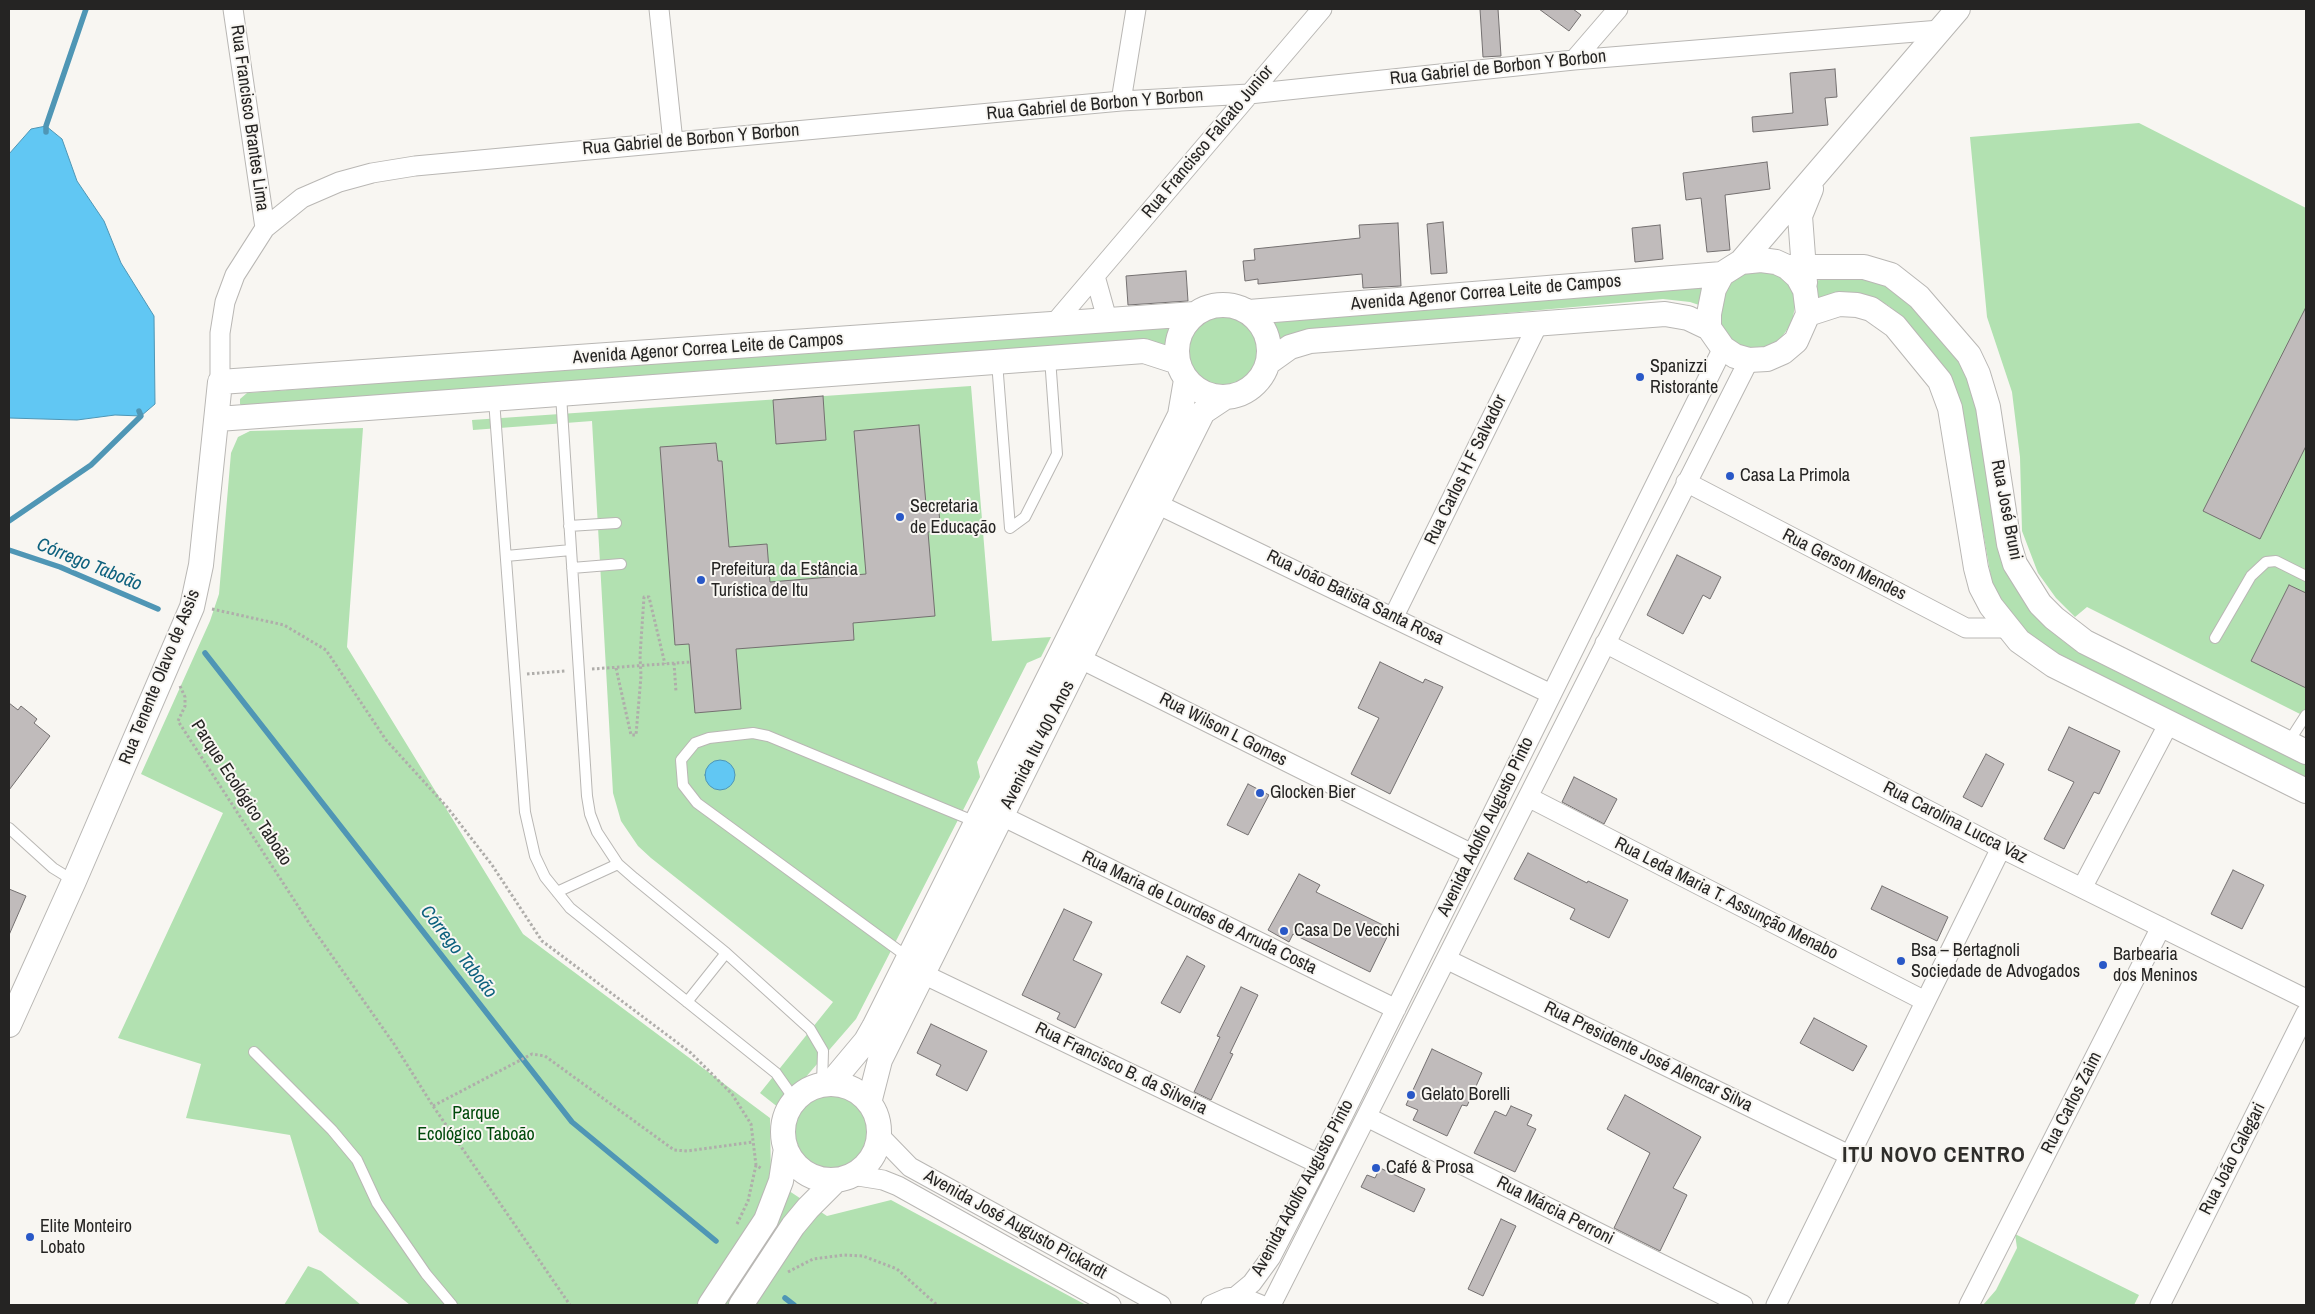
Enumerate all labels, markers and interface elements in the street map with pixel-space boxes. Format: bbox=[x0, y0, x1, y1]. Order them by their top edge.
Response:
street label: Rua Francisco Brantes Lima bbox=[225, 23, 273, 213]
street label: Rua Gabriel de Borbon Y Borbon bbox=[1389, 46, 1607, 90]
street label: Rua Francisco Falcato Junior bbox=[1138, 61, 1278, 223]
street label: Rua Gabriel de Borbon Y Borbon bbox=[986, 85, 1204, 125]
street label: Rua Gabriel de Borbon Y Borbon bbox=[582, 120, 800, 160]
street label: Avenida Agenor Correa Leite de Campos bbox=[1350, 270, 1622, 316]
street label: Avenida Agenor Correa Leite de Campos bbox=[572, 329, 844, 369]
place label: Spanizzi Ristorante bbox=[1650, 356, 1718, 398]
marker: Spanizzi Ristorante bbox=[1634, 371, 1646, 383]
street label: Rua Carlos H F Salvador bbox=[1420, 392, 1512, 548]
street label: Rua José Bruni bbox=[1986, 458, 2026, 562]
place label: Casa La Primola bbox=[1740, 465, 1850, 487]
marker: Casa La Primola bbox=[1724, 470, 1736, 482]
place label: Secretaria de Educação bbox=[910, 496, 996, 538]
marker: Secretaria de Educação bbox=[894, 511, 906, 523]
street label: Rua Gerson Mendes bbox=[1778, 524, 1910, 606]
water label: Córrego Taboão bbox=[33, 534, 145, 596]
street label: Rua João Batista Santa Rosa bbox=[1263, 546, 1447, 650]
place label: Prefeitura da Estância Turística de Itu bbox=[711, 559, 858, 602]
marker: Prefeitura da Estância Turística de Itu bbox=[695, 574, 707, 586]
street label: Rua Tenente Olavo de Assis bbox=[115, 586, 205, 768]
street label: Avenida Itu 400 Anos bbox=[996, 677, 1080, 813]
street label: Rua Wilson L Gomes bbox=[1156, 689, 1290, 771]
street label: Parque Ecológico Taboão bbox=[186, 716, 296, 870]
street label: Avenida Adolfo Augusto Pinto bbox=[1433, 734, 1539, 920]
street label: Rua Carolina Lucca Vaz bbox=[1879, 777, 2031, 869]
place label: Glocken Bier bbox=[1270, 782, 1355, 804]
marker: Glocken Bier bbox=[1254, 787, 1266, 799]
street label: Rua Leda Maria T. Assunção Menabo bbox=[1611, 833, 1841, 965]
street label: Rua Maria de Lourdes de Arruda Costa bbox=[1078, 847, 1320, 979]
water label: Córrego Taboão bbox=[415, 901, 501, 1003]
place label: Casa De Vecchi bbox=[1294, 920, 1400, 942]
marker: Casa De Vecchi bbox=[1278, 925, 1290, 937]
place label: Bsa – Bertagnoli Sociedade de Advogados bbox=[1911, 940, 2080, 982]
place label: Barbearia dos Meninos bbox=[2113, 944, 2198, 986]
marker: Bsa – Bertagnoli Sociedade de Advogados bbox=[1895, 955, 1907, 967]
marker: Barbearia dos Meninos bbox=[2097, 959, 2109, 971]
street label: Rua Presidente José Alencar Silva bbox=[1540, 997, 1756, 1117]
street label: Rua Francisco B. da Silveira bbox=[1031, 1018, 1211, 1120]
street label: Rua Carlos Zaim bbox=[2037, 1048, 2107, 1158]
place label: Gelato Borelli bbox=[1421, 1084, 1510, 1106]
marker: Gelato Borelli bbox=[1405, 1089, 1417, 1101]
street label: Avenida Adolfo Augusto Pinto bbox=[1247, 1096, 1359, 1280]
street label: Rua João Calegari bbox=[2195, 1099, 2271, 1219]
park label: Parque Ecológico Taboão bbox=[417, 1103, 535, 1146]
district label: ITU NOVO CENTRO bbox=[1840, 1143, 2028, 1169]
place label: Café & Prosa bbox=[1386, 1157, 1474, 1179]
marker: Café & Prosa bbox=[1370, 1162, 1382, 1174]
street label: Avenida José Augusto Pickardt bbox=[920, 1166, 1110, 1284]
street label: Rua Márcia Perroni bbox=[1493, 1172, 1617, 1250]
place label: Elite Monteiro Lobato bbox=[40, 1216, 132, 1258]
marker: Elite Monteiro Lobato bbox=[24, 1231, 36, 1243]

